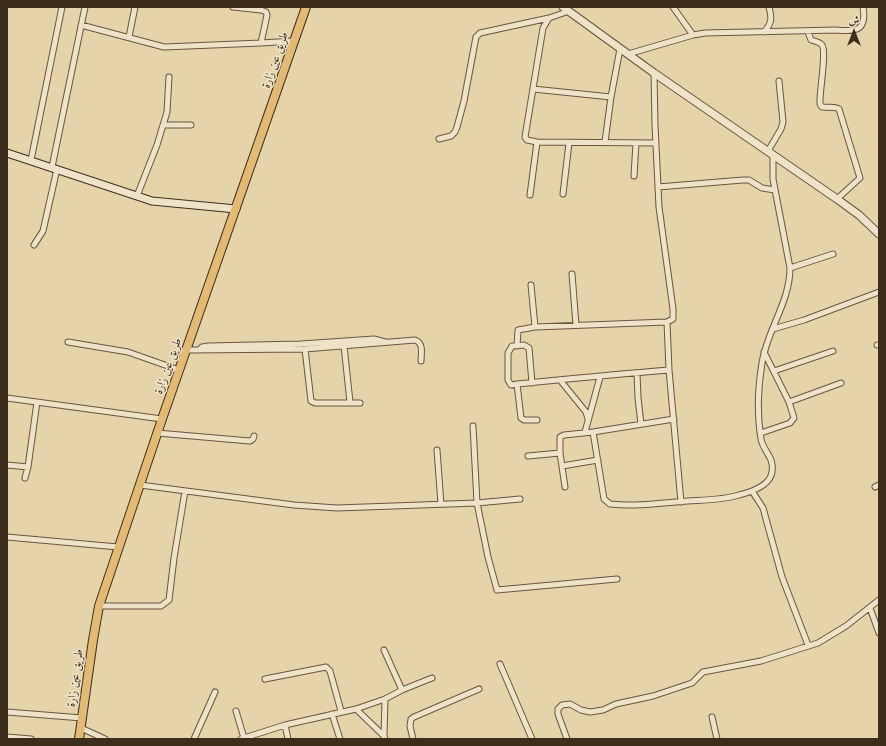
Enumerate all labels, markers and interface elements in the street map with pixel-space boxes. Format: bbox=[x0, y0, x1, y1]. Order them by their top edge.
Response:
north arrow bbox=[834, 12, 874, 52]
text: ش bbox=[849, 13, 859, 27]
street label: طريق عين زارة bbox=[259, 30, 291, 90]
street label: طريق عين زارة bbox=[151, 336, 185, 396]
street label: طريق عين زارة bbox=[64, 648, 86, 708]

